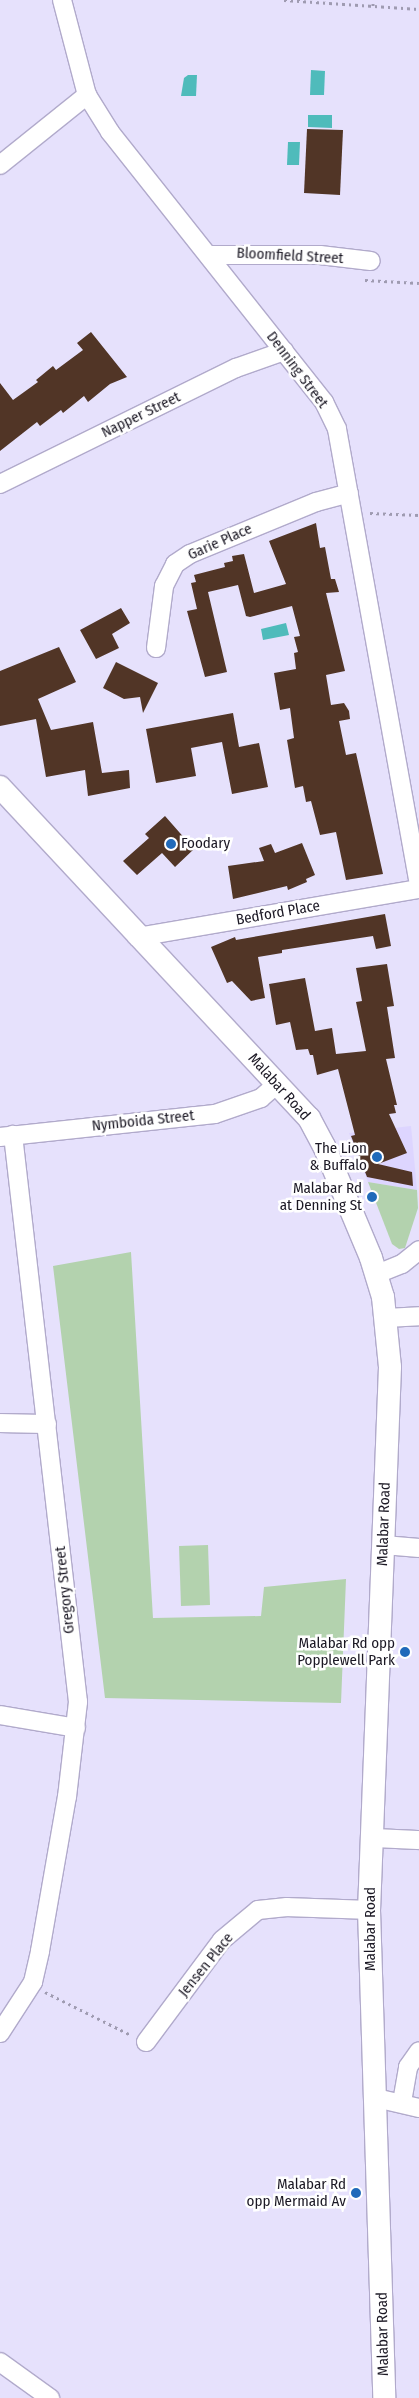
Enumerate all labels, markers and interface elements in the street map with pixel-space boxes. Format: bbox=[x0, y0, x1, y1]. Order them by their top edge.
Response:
street label: Bloomfield Street bbox=[236, 244, 344, 268]
street label: Denning Street bbox=[262, 328, 332, 412]
street label: Napper Street bbox=[99, 388, 183, 442]
street label: Garie Place bbox=[185, 520, 255, 564]
place label: Foodary bbox=[181, 835, 230, 853]
marker: Foodary bbox=[165, 838, 177, 850]
street label: Bedford Place bbox=[235, 897, 321, 929]
street label: Malabar Road bbox=[244, 1050, 314, 1124]
street label: Nymboida Street bbox=[91, 1107, 195, 1135]
place label: The Lion & Buffalo bbox=[310, 1139, 367, 1174]
marker: The Lion & Buffalo bbox=[371, 1151, 383, 1163]
place label: Malabar Rd at Denning St bbox=[280, 1179, 362, 1214]
marker: Malabar Rd at Denning St bbox=[366, 1191, 378, 1203]
street label: Malabar Road bbox=[374, 1482, 394, 1566]
street label: Gregory Street bbox=[51, 1545, 79, 1635]
place label: Malabar Rd opp Popplewell Park bbox=[297, 1634, 395, 1669]
marker: Malabar Rd opp Popplewell Park bbox=[399, 1646, 411, 1658]
street label: Malabar Road bbox=[362, 1887, 380, 1971]
street label: Jensen Place bbox=[175, 1929, 237, 2001]
place label: Malabar Rd opp Mermaid Av bbox=[247, 2175, 346, 2210]
marker: Malabar Rd opp Mermaid Av bbox=[350, 2187, 362, 2199]
street label: Malabar Road bbox=[373, 2292, 393, 2376]

